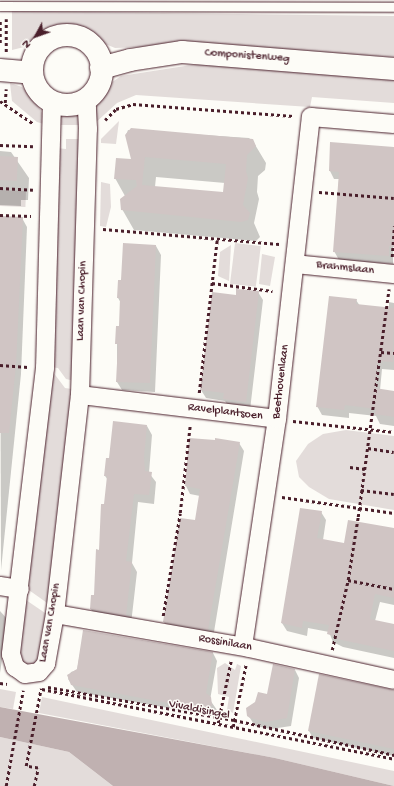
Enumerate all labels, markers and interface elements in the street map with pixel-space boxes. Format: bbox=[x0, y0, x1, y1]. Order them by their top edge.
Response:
north arrow bbox=[16, 16, 56, 56]
text: N bbox=[20, 37, 34, 51]
street label: Componistenweg bbox=[204, 47, 290, 67]
street label: Brahmslaan bbox=[315, 259, 375, 279]
street label: Laan van Chopin bbox=[74, 261, 92, 341]
street label: Beethovenlaan bbox=[270, 344, 294, 420]
street label: Ravelplantsoen bbox=[187, 401, 263, 425]
street label: Laan van Chopin bbox=[37, 582, 65, 664]
street label: Rossinilaan bbox=[197, 632, 253, 656]
street label: Vivaldisingel bbox=[167, 698, 231, 724]

